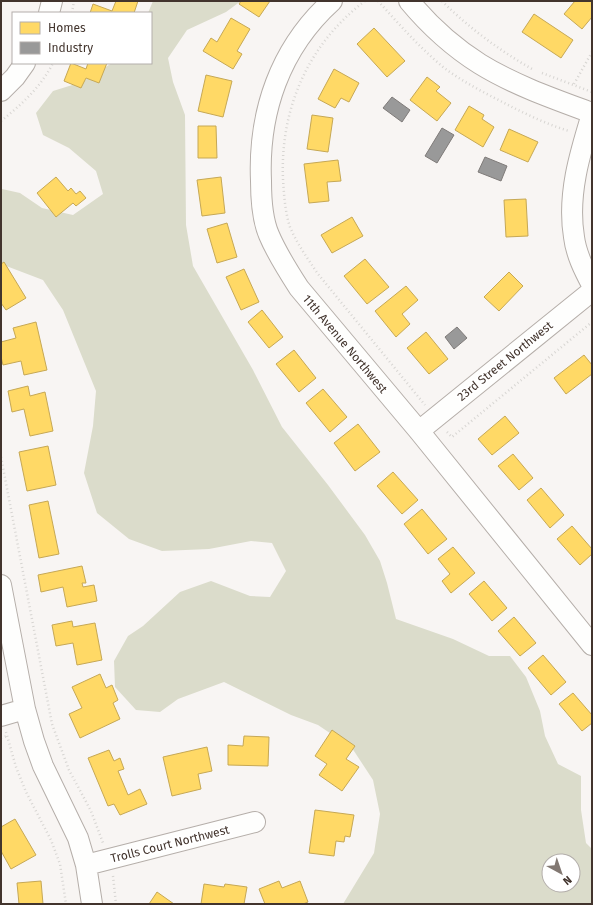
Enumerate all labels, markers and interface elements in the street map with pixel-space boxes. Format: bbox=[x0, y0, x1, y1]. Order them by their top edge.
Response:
legend bbox=[12, 12, 152, 64]
text: Homes bbox=[48, 21, 86, 35]
text: Industry bbox=[48, 41, 93, 55]
street label: 11th Avenue Northwest bbox=[300, 292, 391, 397]
street label: 23rd Street Northwest bbox=[455, 318, 556, 404]
street label: Trolls Court Northwest bbox=[109, 822, 231, 866]
north arrow bbox=[541, 853, 581, 893]
text: N bbox=[560, 873, 574, 888]

